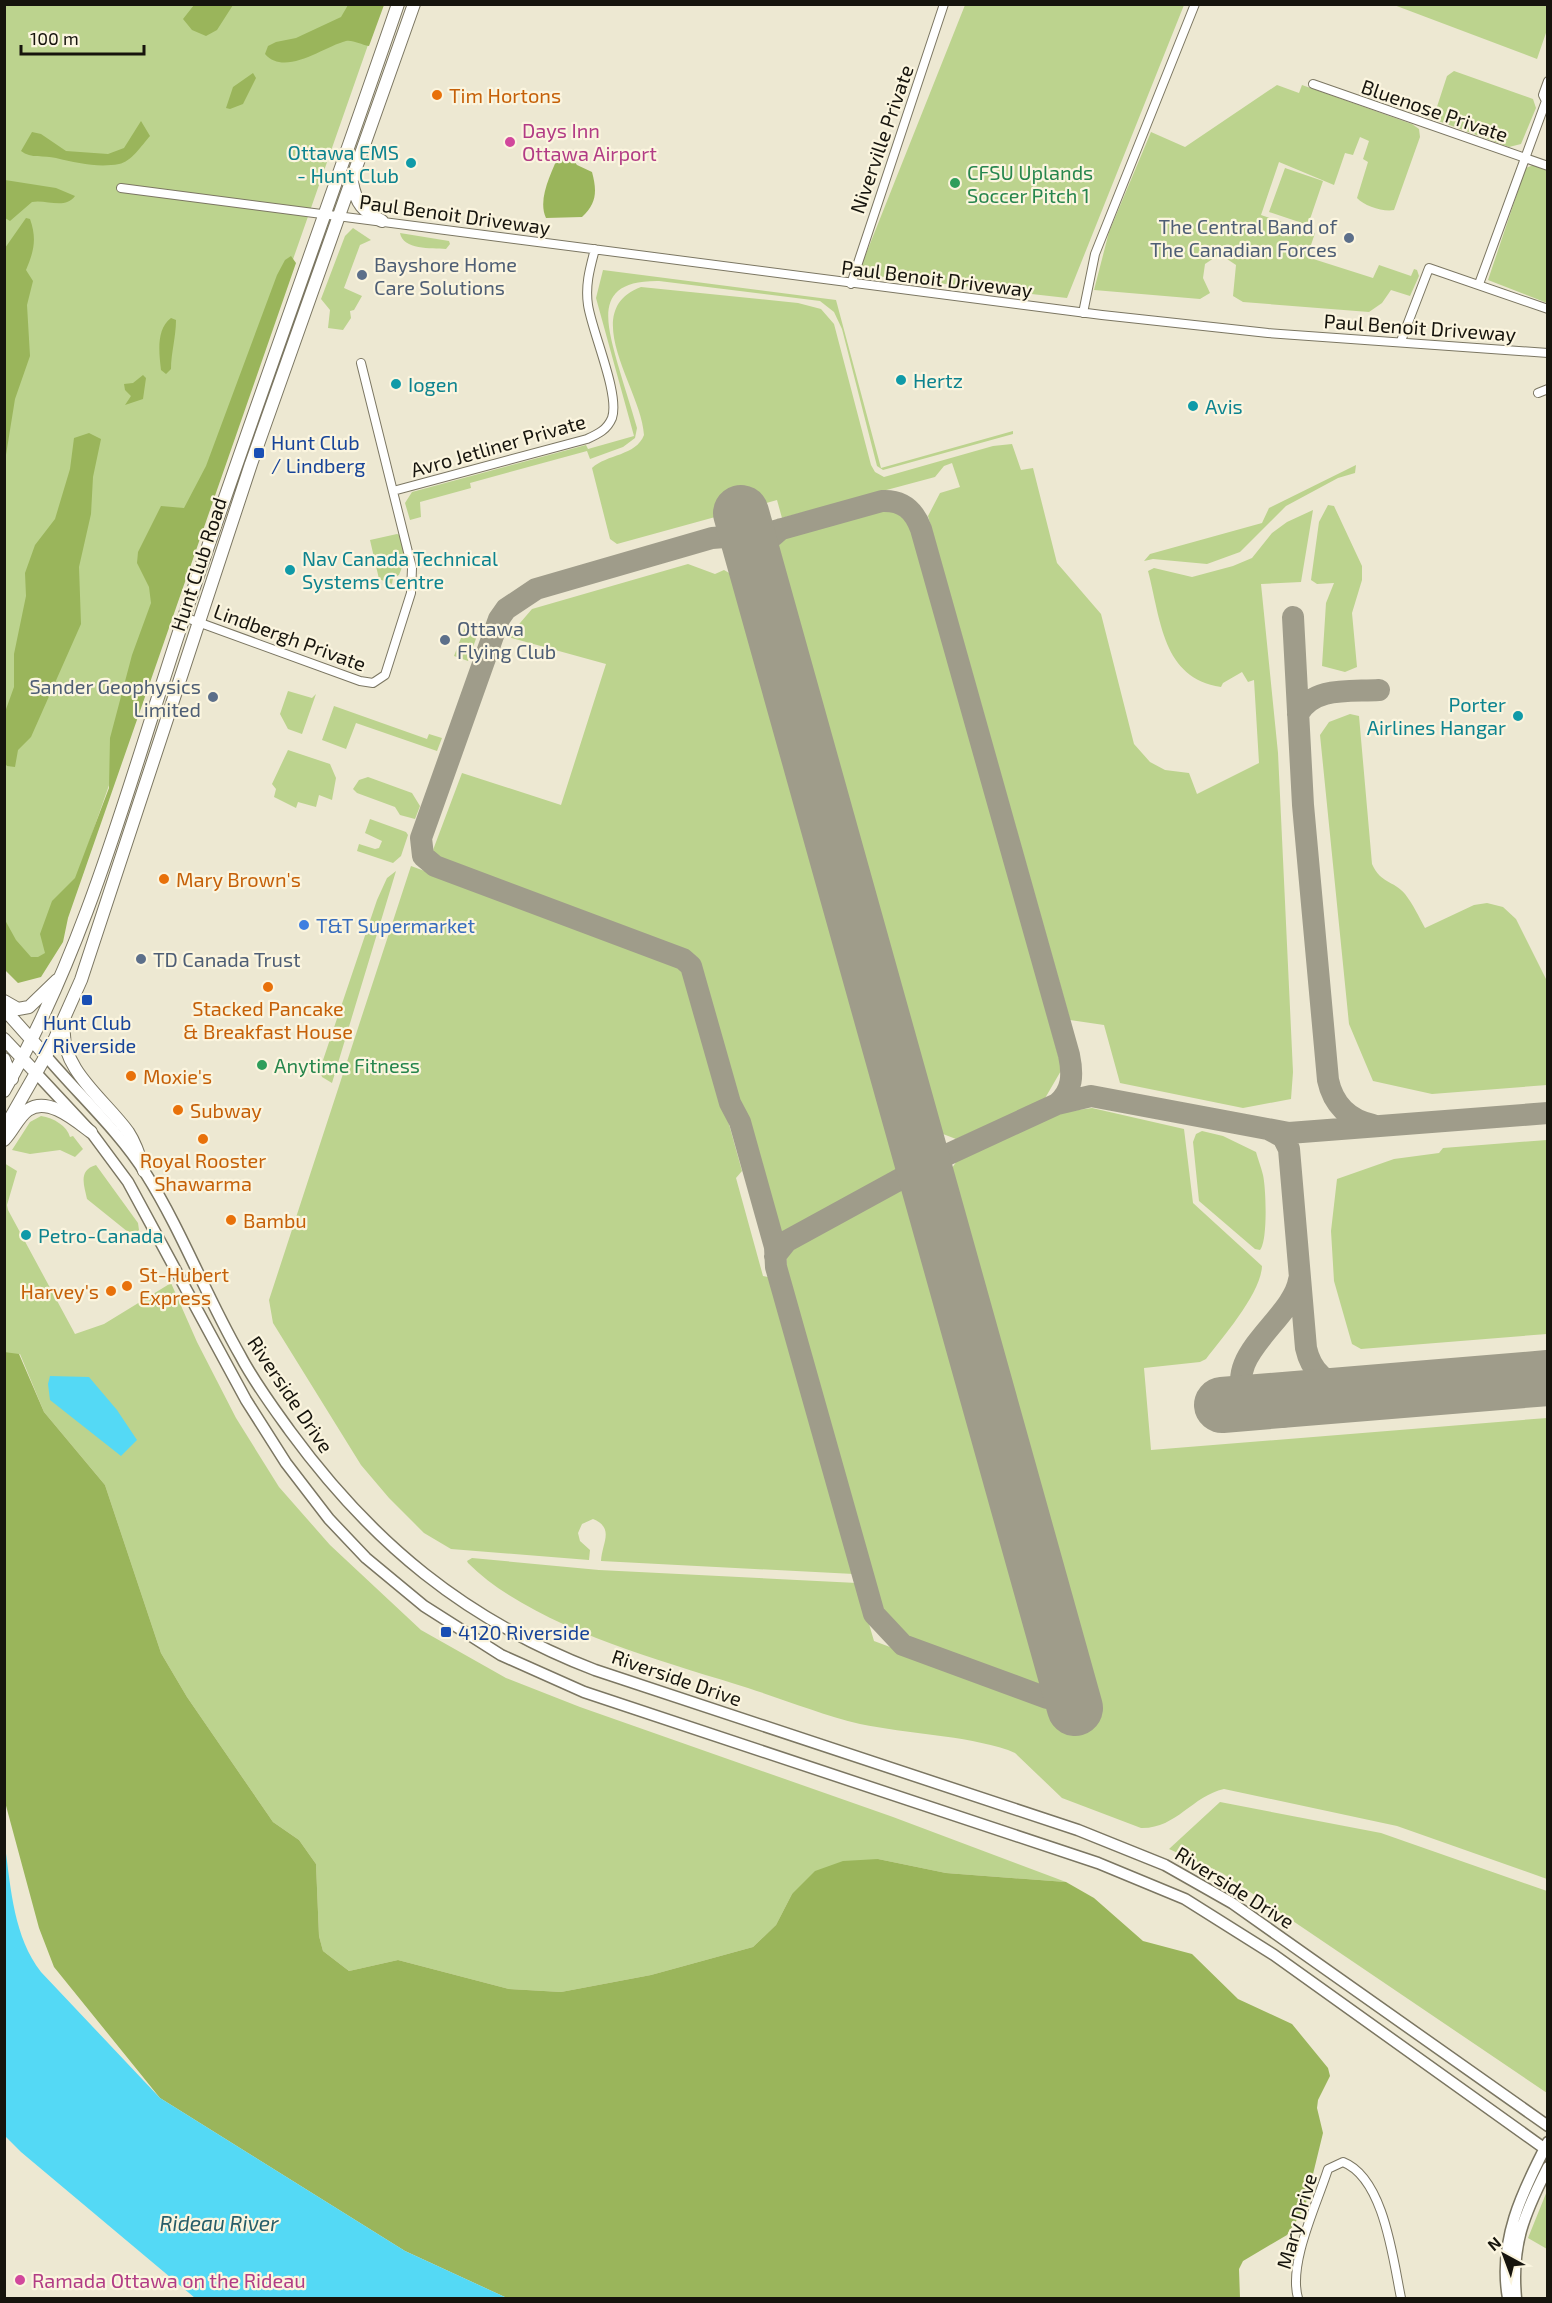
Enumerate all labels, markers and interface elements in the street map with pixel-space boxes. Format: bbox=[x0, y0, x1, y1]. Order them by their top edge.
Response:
scale bar bbox=[21, 18, 144, 56]
text: 100 m bbox=[30, 27, 79, 49]
street label: Niverville Private bbox=[844, 62, 918, 216]
street label: Bluenose Private bbox=[1359, 74, 1511, 146]
place label: Tim Hortons bbox=[449, 83, 561, 107]
marker: Tim Hortons bbox=[430, 88, 444, 102]
place label: Days Inn Ottawa Airport bbox=[522, 118, 657, 165]
marker: Days Inn Ottawa Airport bbox=[503, 135, 517, 149]
place label: Ottawa EMS - Hunt Club bbox=[288, 140, 399, 187]
marker: Ottawa EMS - Hunt Club bbox=[404, 156, 418, 170]
place label: CFSU Uplands Soccer Pitch 1 bbox=[967, 160, 1093, 207]
marker: CFSU Uplands Soccer Pitch 1 bbox=[948, 176, 962, 190]
street label: Paul Benoit Driveway bbox=[358, 189, 552, 239]
place label: The Central Band of The Canadian Forces bbox=[1150, 214, 1337, 261]
marker: The Central Band of The Canadian Forces bbox=[1342, 231, 1356, 245]
place label: Bayshore Home Care Solutions bbox=[374, 252, 517, 299]
street label: Paul Benoit Driveway bbox=[840, 254, 1034, 302]
marker: Bayshore Home Care Solutions bbox=[355, 268, 369, 282]
street label: Paul Benoit Driveway bbox=[1323, 308, 1517, 346]
place label: Hertz bbox=[913, 368, 963, 392]
place label: Iogen bbox=[408, 372, 458, 396]
marker: Hertz bbox=[894, 373, 908, 387]
marker: Iogen bbox=[389, 377, 403, 391]
place label: Avis bbox=[1205, 394, 1243, 418]
marker: Avis bbox=[1186, 399, 1200, 413]
street label: Avro Jetliner Private bbox=[408, 409, 588, 481]
place label: Hunt Club / Lindberg bbox=[271, 430, 365, 477]
marker: Hunt Club / Lindberg bbox=[252, 446, 266, 460]
street label: Hunt Club Road bbox=[165, 494, 231, 634]
place label: Nav Canada Technical Systems Centre bbox=[302, 546, 498, 593]
marker: Nav Canada Technical Systems Centre bbox=[283, 563, 297, 577]
street label: Lindbergh Private bbox=[211, 598, 369, 676]
place label: Ottawa Flying Club bbox=[457, 616, 556, 663]
marker: Ottawa Flying Club bbox=[438, 633, 452, 647]
place label: Sander Geophysics Limited bbox=[29, 674, 201, 721]
marker: Sander Geophysics Limited bbox=[206, 690, 220, 704]
place label: Porter Airlines Hangar bbox=[1367, 692, 1506, 739]
marker: Porter Airlines Hangar bbox=[1511, 709, 1525, 723]
place label: Mary Brown's bbox=[176, 867, 301, 891]
marker: Mary Brown's bbox=[157, 872, 171, 886]
place label: T&T Supermarket bbox=[316, 913, 476, 937]
marker: T&T Supermarket bbox=[297, 918, 311, 932]
place label: TD Canada Trust bbox=[153, 947, 301, 971]
marker: TD Canada Trust bbox=[134, 952, 148, 966]
marker: Stacked Pancake & Breakfast House bbox=[261, 980, 275, 994]
marker: Hunt Club / Riverside bbox=[80, 993, 94, 1007]
place label: Stacked Pancake & Breakfast House bbox=[183, 996, 353, 1043]
place label: Hunt Club / Riverside bbox=[38, 1010, 136, 1057]
place label: Anytime Fitness bbox=[274, 1053, 420, 1077]
marker: Anytime Fitness bbox=[255, 1058, 269, 1072]
place label: Moxie's bbox=[143, 1064, 212, 1088]
marker: Moxie's bbox=[124, 1069, 138, 1083]
place label: Subway bbox=[190, 1098, 262, 1122]
marker: Subway bbox=[171, 1103, 185, 1117]
marker: Royal Rooster Shawarma bbox=[196, 1132, 210, 1146]
place label: Royal Rooster Shawarma bbox=[140, 1148, 266, 1195]
place label: Bambu bbox=[243, 1208, 307, 1232]
marker: Bambu bbox=[224, 1213, 238, 1227]
place label: Petro-Canada bbox=[38, 1223, 164, 1247]
marker: Petro-Canada bbox=[19, 1228, 33, 1242]
place label: St-Hubert Express bbox=[139, 1262, 230, 1309]
place label: Harvey's bbox=[21, 1279, 99, 1303]
marker: St-Hubert Express bbox=[120, 1279, 134, 1293]
marker: Harvey's bbox=[104, 1284, 118, 1298]
street label: Riverside Drive bbox=[243, 1331, 339, 1457]
place label: 4120 Riverside bbox=[458, 1620, 590, 1644]
marker: 4120 Riverside bbox=[439, 1625, 453, 1639]
street label: Riverside Drive bbox=[609, 1644, 745, 1710]
street label: Riverside Drive bbox=[1171, 1841, 1299, 1933]
street label: Mary Drive bbox=[1271, 2170, 1321, 2272]
water label: Rideau River bbox=[160, 2210, 279, 2235]
north arrow bbox=[1474, 2225, 1534, 2285]
text: N bbox=[1483, 2232, 1504, 2254]
place label: Ramada Ottawa on the Rideau bbox=[32, 2268, 306, 2292]
marker: Ramada Ottawa on the Rideau bbox=[13, 2273, 27, 2287]

